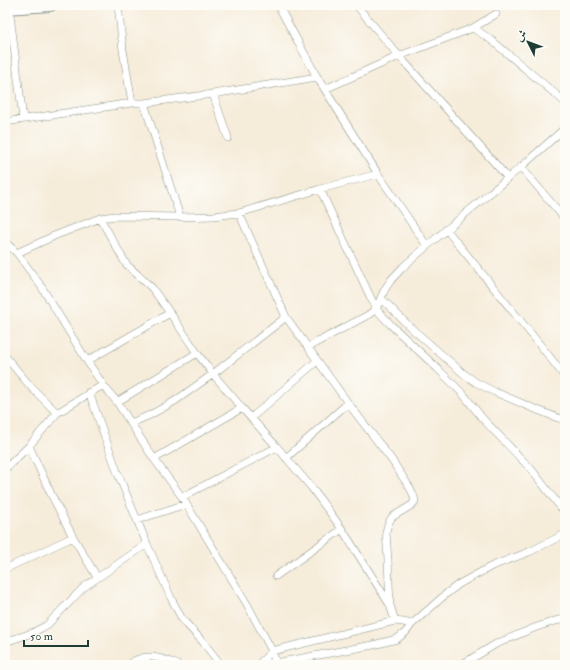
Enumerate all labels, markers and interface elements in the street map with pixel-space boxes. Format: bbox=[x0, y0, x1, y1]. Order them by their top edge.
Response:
north arrow bbox=[508, 22, 548, 62]
text: ش bbox=[512, 27, 529, 44]
scale bar bbox=[24, 622, 88, 648]
text: 50 m bbox=[30, 629, 54, 644]

